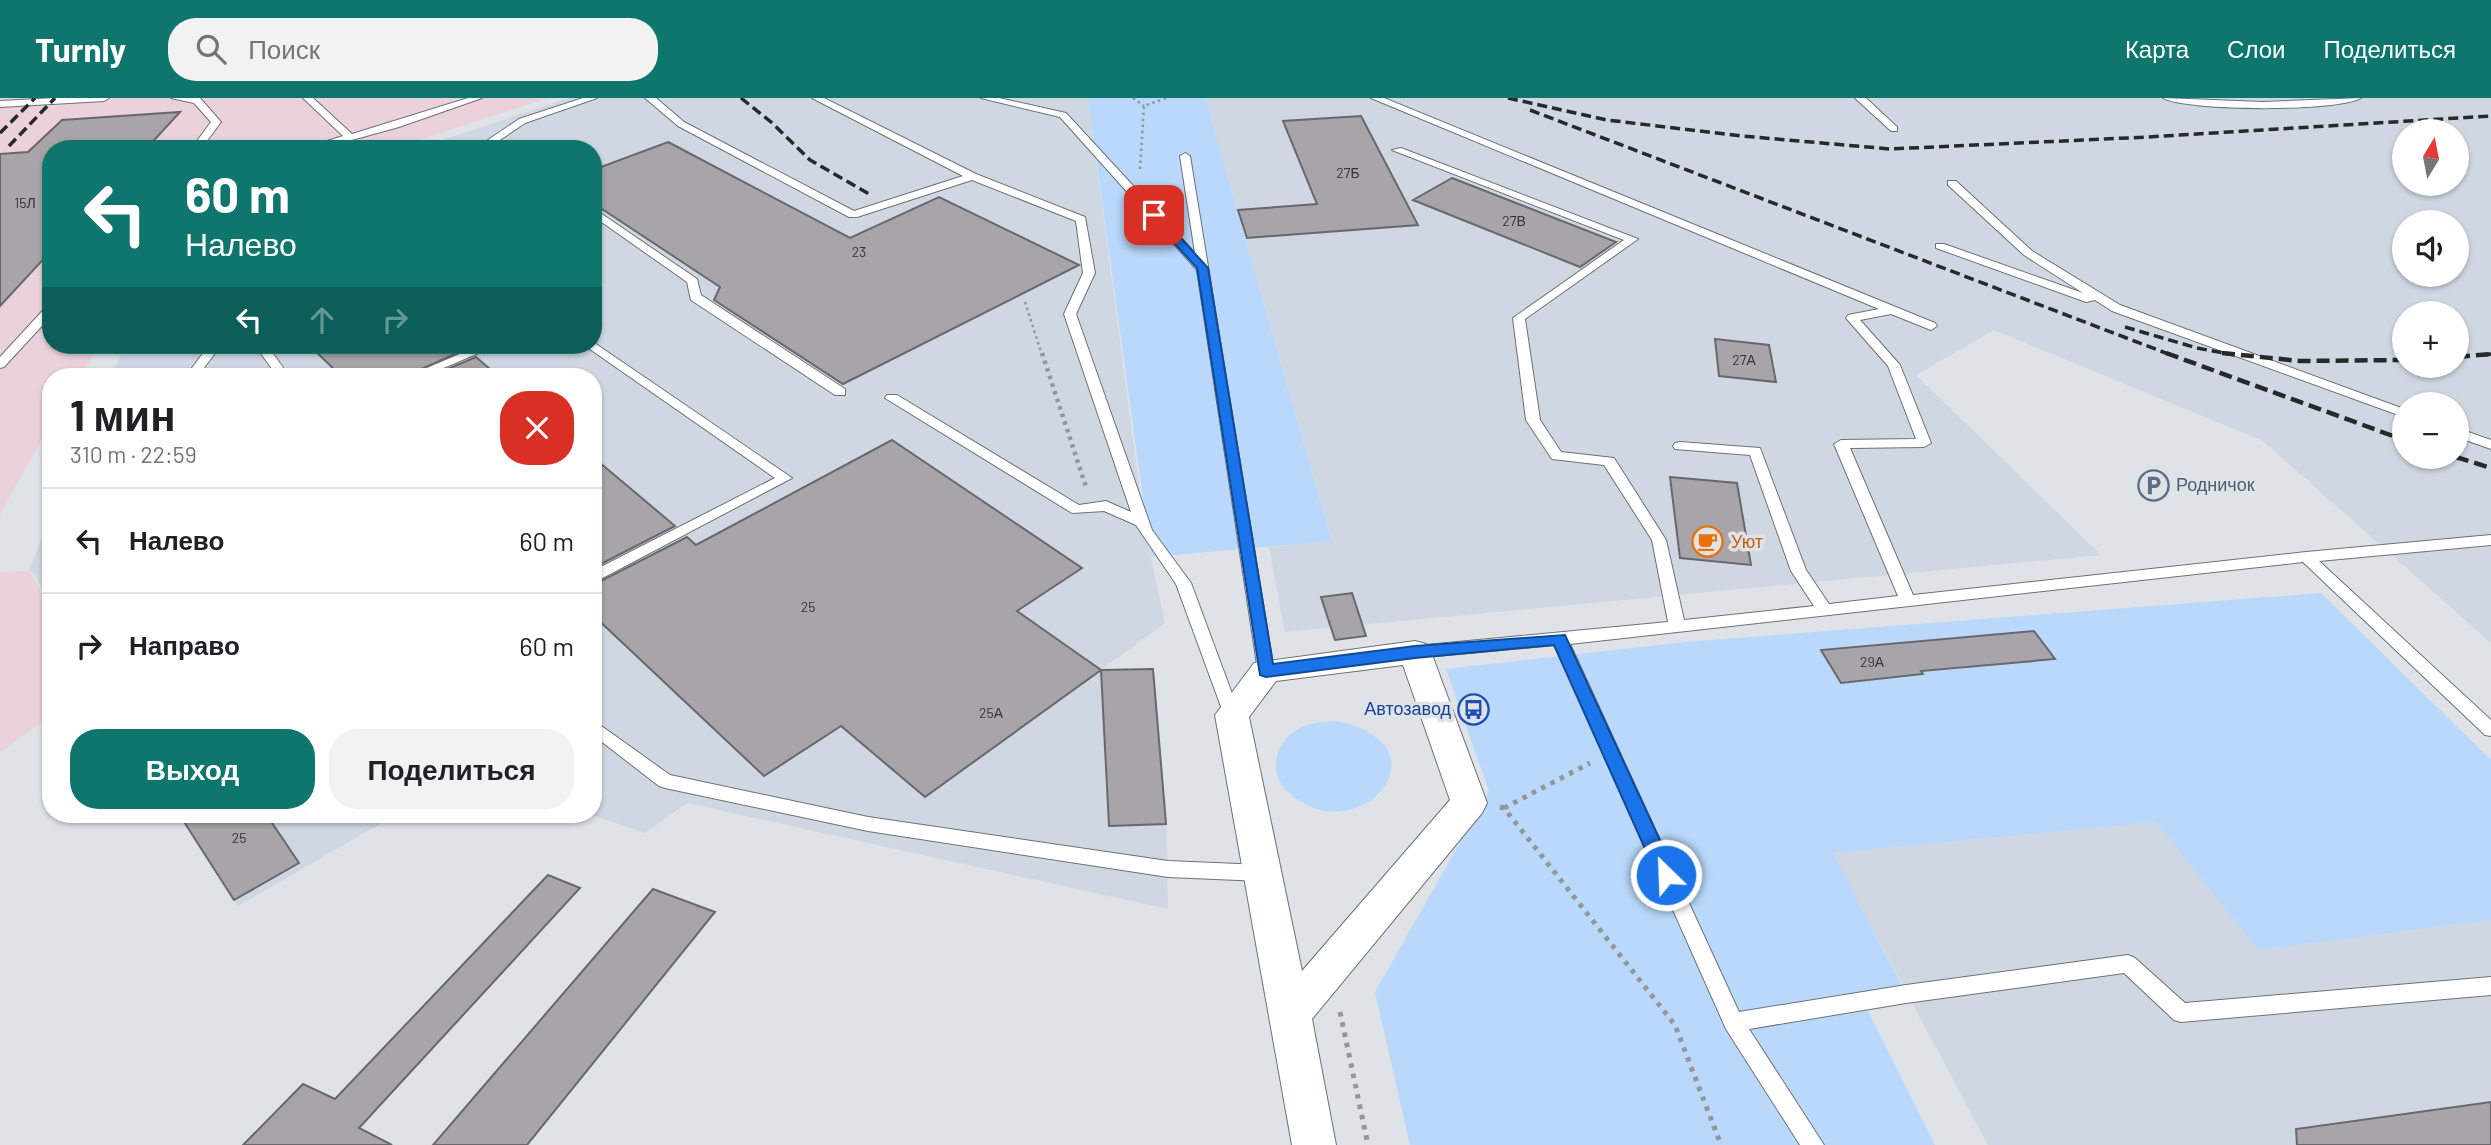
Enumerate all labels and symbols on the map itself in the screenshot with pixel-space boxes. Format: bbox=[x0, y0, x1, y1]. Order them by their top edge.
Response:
north arrow bbox=[2392, 119, 2469, 196]
house number: 27Б bbox=[1336, 164, 1360, 181]
pin bbox=[1124, 185, 1184, 245]
house number: 15Л bbox=[14, 194, 36, 211]
house number: 27В bbox=[1502, 212, 1526, 229]
house number: 23 bbox=[852, 243, 866, 260]
house number: 27А bbox=[1732, 351, 1756, 368]
parking icon: Родничок bbox=[2136, 468, 2170, 502]
place label: Родничок bbox=[2176, 473, 2255, 495]
cafe icon: Уют bbox=[1691, 525, 1725, 559]
place label: Уют bbox=[1731, 530, 1763, 552]
house number: 25 bbox=[801, 598, 815, 615]
house number: 29А bbox=[1860, 653, 1885, 670]
bus stop icon: Автозавод bbox=[1457, 692, 1491, 726]
place label: Автозавод bbox=[1364, 697, 1451, 719]
house number: 25А bbox=[979, 704, 1004, 721]
house number: 25 bbox=[232, 829, 246, 846]
position arrow bbox=[1629, 838, 1703, 912]

